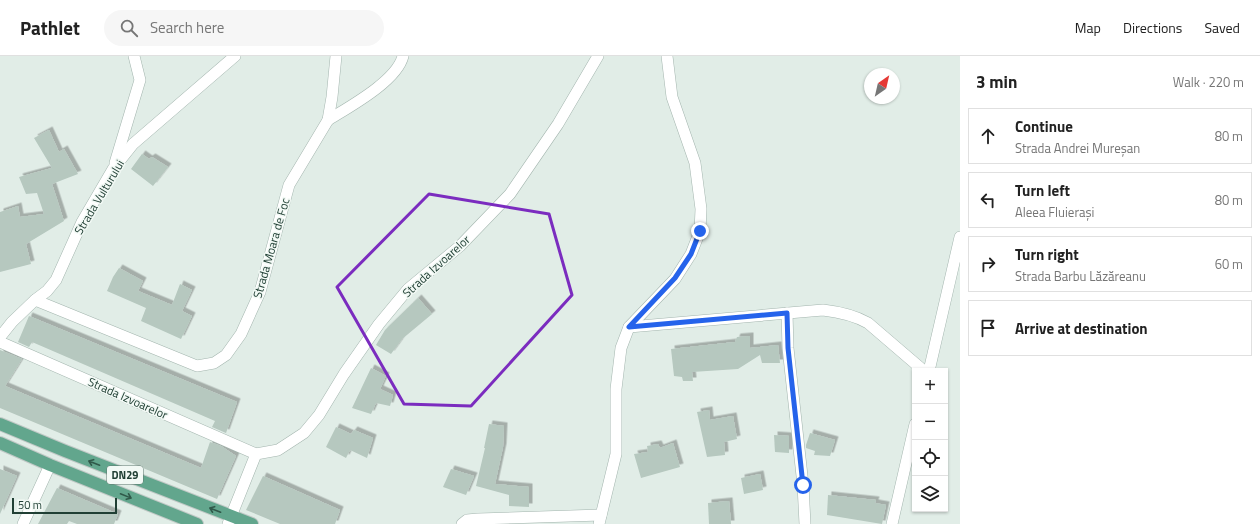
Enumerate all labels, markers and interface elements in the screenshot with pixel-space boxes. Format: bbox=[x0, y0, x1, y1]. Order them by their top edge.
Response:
search box bbox=[104, 10, 384, 46]
text: Pathlet bbox=[20, 13, 80, 42]
text: Search here bbox=[150, 16, 224, 39]
icon: search bbox=[118, 17, 140, 39]
text: Map bbox=[1075, 17, 1101, 38]
text: Directions bbox=[1123, 17, 1182, 38]
text: Saved bbox=[1204, 17, 1240, 38]
north arrow bbox=[864, 68, 900, 104]
text: 3 min bbox=[976, 69, 1017, 95]
text: Walk · 220 m bbox=[1173, 72, 1244, 92]
text: Continue bbox=[1015, 115, 1073, 138]
icon: ahead bbox=[977, 125, 999, 147]
text: 80 m bbox=[1215, 126, 1243, 146]
text: Strada Andrei Mureșan bbox=[1015, 138, 1140, 158]
street label: Strada Vulturului bbox=[69, 156, 129, 238]
text: Turn left bbox=[1015, 179, 1070, 202]
icon: left bbox=[977, 189, 999, 211]
text: 80 m bbox=[1215, 190, 1243, 210]
street label: Strada Moara de Foc bbox=[248, 196, 294, 300]
text: Aleea Fluierași bbox=[1015, 202, 1094, 222]
route end bbox=[691, 222, 709, 240]
street label: Strada Izvoarelor bbox=[398, 230, 474, 302]
text: Turn right bbox=[1015, 243, 1079, 266]
icon: right bbox=[977, 253, 999, 275]
text: 60 m bbox=[1215, 254, 1243, 274]
text: Strada Barbu Lăzăreanu bbox=[1015, 266, 1146, 286]
icon: arrive bbox=[977, 317, 999, 339]
text: Arrive at destination bbox=[1015, 317, 1148, 340]
map controls bbox=[912, 368, 948, 512]
button: + bbox=[912, 368, 948, 404]
street label: Strada Izvoarelor bbox=[85, 372, 171, 424]
button: − bbox=[912, 404, 948, 440]
button: locate bbox=[912, 440, 948, 476]
one-way arrow bbox=[89, 458, 101, 466]
road number: DN29 bbox=[107, 466, 143, 484]
route start bbox=[794, 476, 812, 494]
button: layers bbox=[912, 476, 948, 512]
one-way arrow bbox=[120, 492, 132, 500]
scale bar bbox=[12, 496, 117, 515]
text: 50 m bbox=[18, 497, 42, 513]
one-way arrow bbox=[210, 506, 222, 514]

